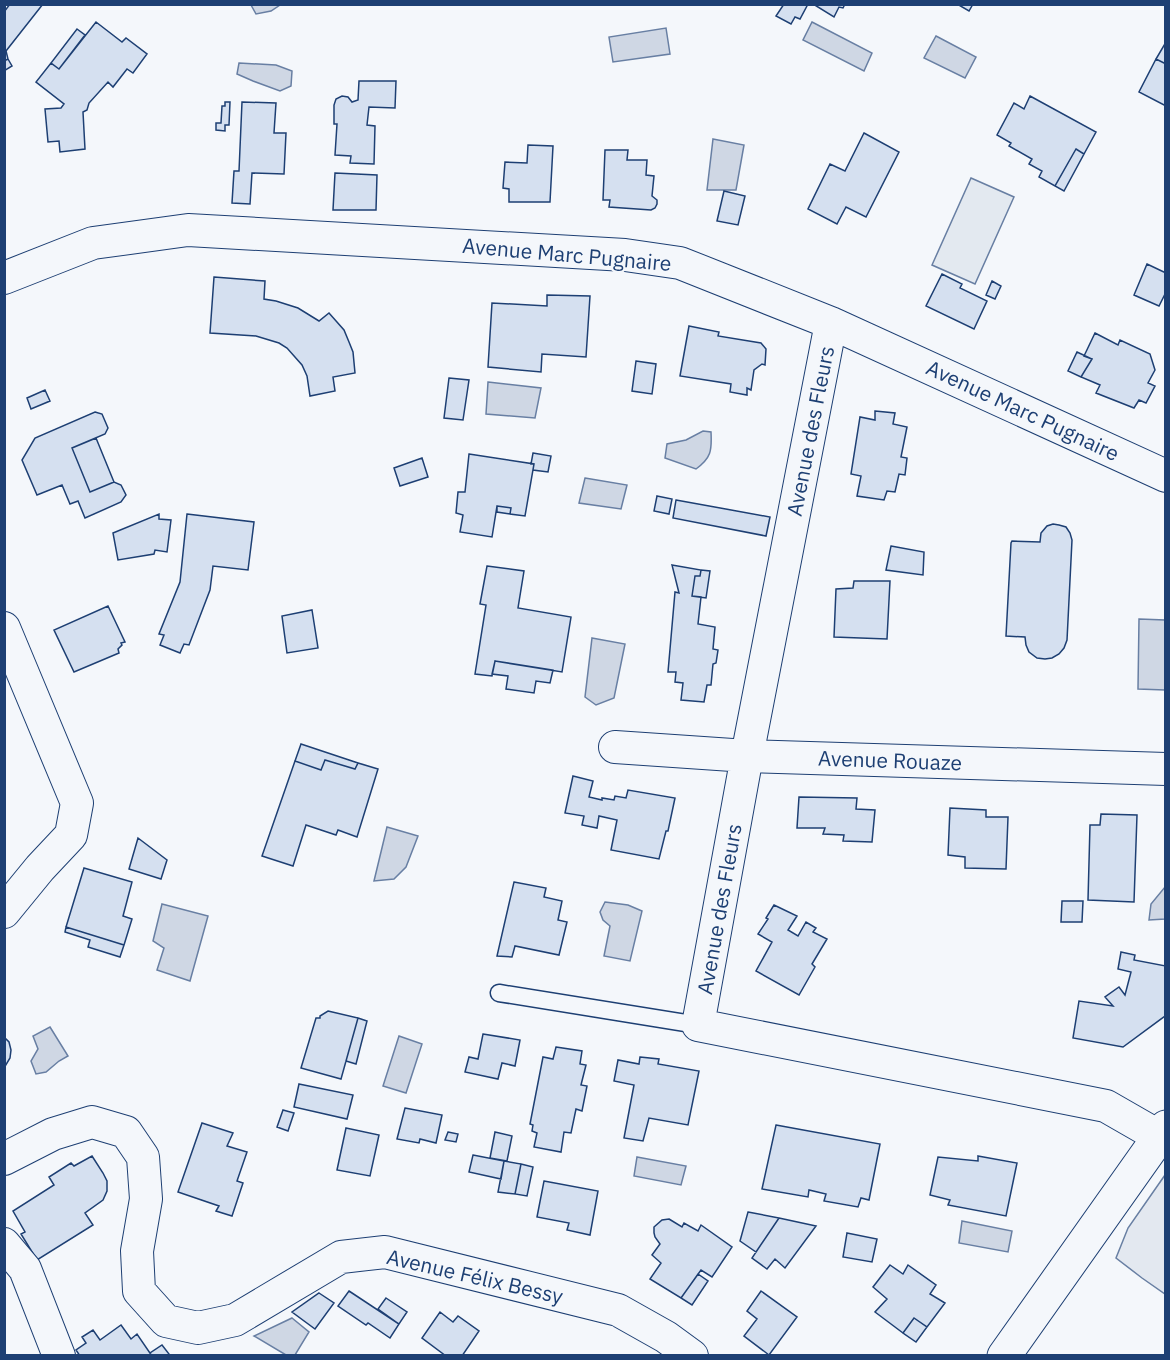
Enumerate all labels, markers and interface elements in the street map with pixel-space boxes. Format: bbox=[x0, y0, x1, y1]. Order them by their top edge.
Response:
street label: Avenue Marc Pugnaire bbox=[461, 231, 673, 277]
street label: Avenue des Fleurs bbox=[780, 344, 840, 518]
street label: Avenue Marc Pugnaire bbox=[922, 353, 1124, 467]
street label: Avenue Rouaze bbox=[817, 743, 963, 777]
street label: Avenue des Fleurs bbox=[690, 821, 748, 997]
street label: Avenue Félix Bessy bbox=[384, 1242, 566, 1310]

